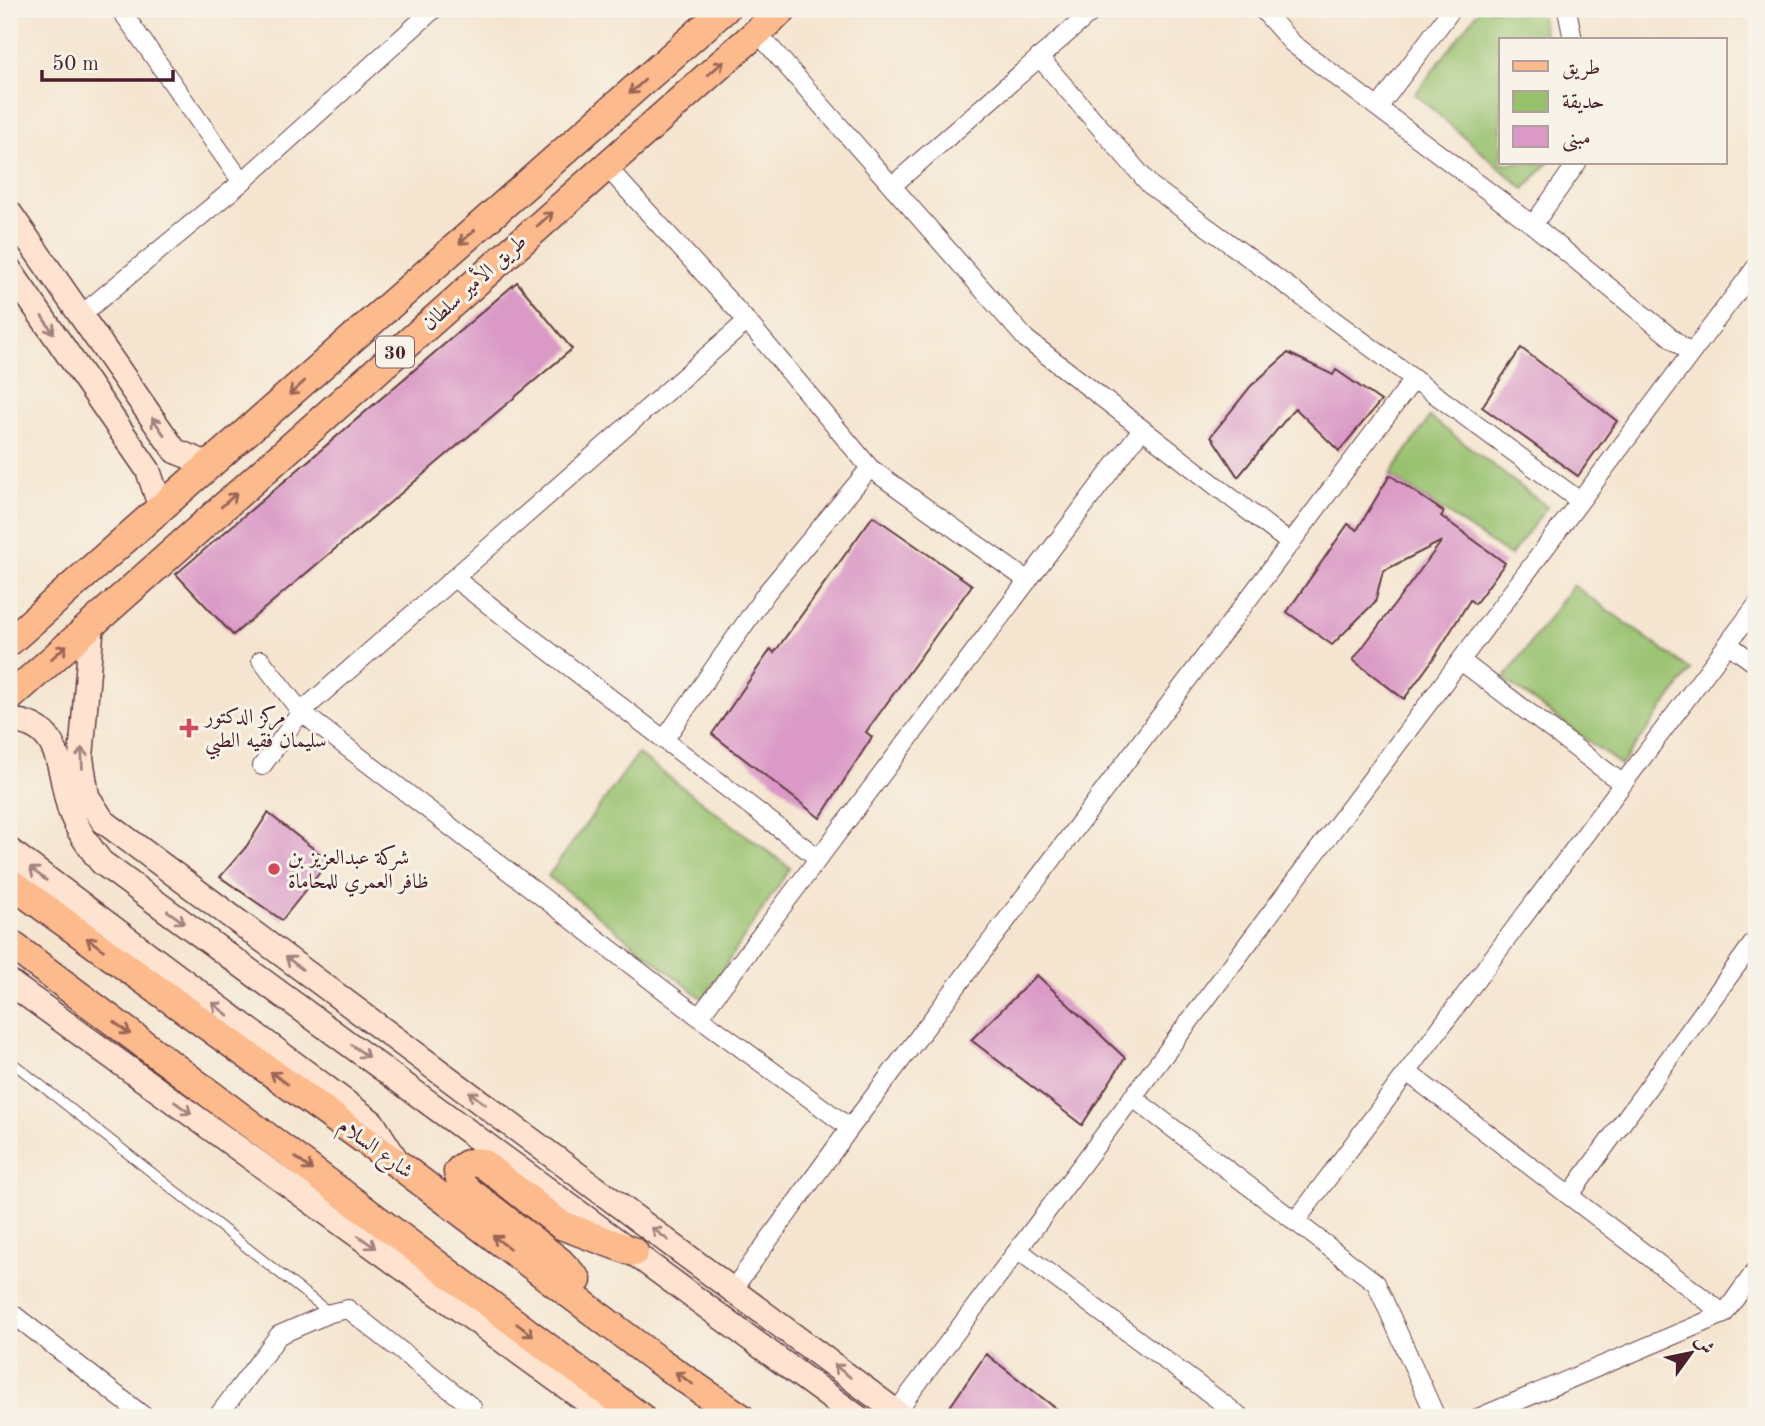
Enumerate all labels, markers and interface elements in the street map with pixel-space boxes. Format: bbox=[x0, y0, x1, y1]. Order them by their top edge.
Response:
scale bar bbox=[42, 38, 173, 82]
legend bbox=[1499, 38, 1726, 164]
text: 50 m bbox=[52, 54, 99, 75]
text: طريق bbox=[1562, 58, 1600, 80]
one-way arrow bbox=[707, 60, 725, 76]
one-way arrow bbox=[629, 78, 647, 94]
text: حديقة bbox=[1562, 92, 1605, 114]
text: مبنى bbox=[1562, 128, 1591, 152]
one-way arrow bbox=[536, 210, 553, 227]
street label: طريق الأمير سلطان bbox=[415, 227, 532, 336]
one-way arrow bbox=[459, 229, 476, 246]
one-way arrow bbox=[41, 315, 55, 334]
road number: 30 bbox=[376, 336, 414, 368]
one-way arrow bbox=[289, 380, 306, 397]
one-way arrow bbox=[151, 417, 165, 436]
one-way arrow bbox=[220, 492, 238, 508]
one-way arrow bbox=[50, 644, 68, 660]
place label: مركز الدكتور سليمان فقيه الطبي bbox=[203, 705, 327, 760]
marker: مركز الدكتور سليمان فقيه الطبي bbox=[179, 718, 199, 738]
one-way arrow bbox=[76, 747, 89, 770]
place label: شركة عبدالعزيز بن ظافر العمري للمحاماة bbox=[288, 844, 429, 897]
marker: شركة عبدالعزيز بن ظافر العمري للمحاماة bbox=[266, 861, 282, 877]
one-way arrow bbox=[29, 866, 47, 881]
one-way arrow bbox=[166, 910, 185, 924]
one-way arrow bbox=[86, 937, 105, 951]
one-way arrow bbox=[286, 955, 304, 970]
one-way arrow bbox=[211, 1002, 230, 1017]
one-way arrow bbox=[112, 1020, 131, 1035]
one-way arrow bbox=[350, 1043, 369, 1058]
one-way arrow bbox=[270, 1070, 289, 1085]
one-way arrow bbox=[468, 1091, 487, 1106]
one-way arrow bbox=[173, 1101, 192, 1116]
street label: شارع السلام bbox=[330, 1115, 416, 1188]
one-way arrow bbox=[294, 1157, 313, 1172]
one-way arrow bbox=[650, 1227, 669, 1242]
one-way arrow bbox=[357, 1235, 376, 1249]
one-way arrow bbox=[492, 1235, 511, 1250]
north arrow bbox=[1656, 1318, 1726, 1388]
one-way arrow bbox=[515, 1323, 534, 1338]
text: ش bbox=[1690, 1332, 1716, 1358]
one-way arrow bbox=[833, 1363, 851, 1378]
one-way arrow bbox=[675, 1371, 694, 1385]

